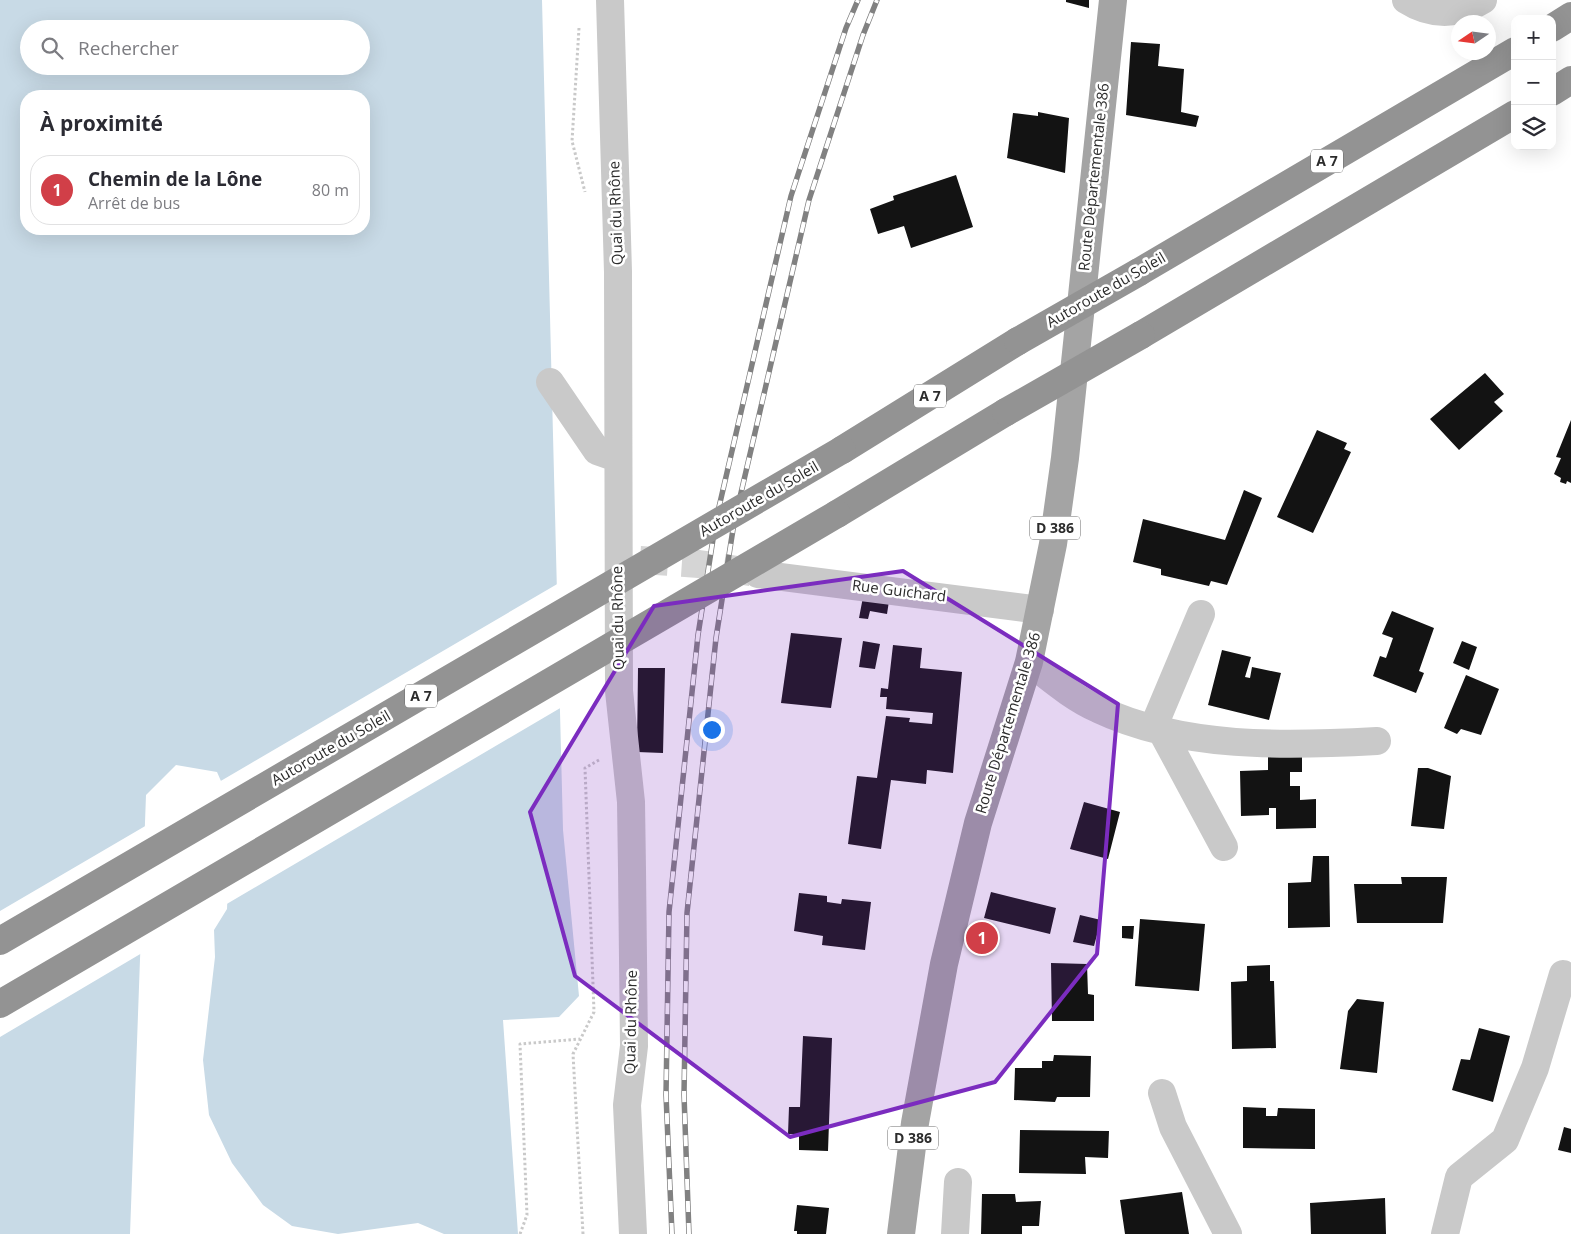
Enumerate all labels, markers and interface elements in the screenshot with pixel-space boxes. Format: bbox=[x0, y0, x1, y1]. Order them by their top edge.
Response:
north arrow bbox=[1451, 15, 1496, 60]
map controls bbox=[1511, 15, 1556, 150]
button: + bbox=[1511, 15, 1556, 60]
search box bbox=[20, 20, 370, 75]
icon: search bbox=[38, 34, 66, 62]
text: Rechercher bbox=[78, 35, 179, 61]
button: − bbox=[1511, 60, 1556, 105]
street label: Route Départementale 386 bbox=[1073, 82, 1113, 272]
button: layers bbox=[1511, 105, 1556, 150]
text: À proximité bbox=[40, 109, 163, 137]
road number: A 7 bbox=[1311, 150, 1343, 172]
street label: Quai du Rhône bbox=[603, 161, 627, 265]
text: Chemin de la Lône bbox=[88, 166, 262, 192]
text: 1 bbox=[52, 179, 62, 201]
text: 80 m bbox=[312, 179, 349, 201]
text: Arrêt de bus bbox=[88, 192, 180, 214]
street label: Autoroute du Soleil bbox=[1042, 247, 1169, 331]
road number: A 7 bbox=[914, 384, 946, 408]
street label: Autoroute du Soleil bbox=[695, 456, 822, 540]
road number: D 386 bbox=[1030, 516, 1080, 540]
street label: Quai du Rhône bbox=[606, 566, 628, 670]
street label: Rue Guichard bbox=[851, 574, 947, 606]
street label: Route Départementale 386 bbox=[970, 629, 1044, 816]
road number: A 7 bbox=[405, 684, 437, 708]
street label: Autoroute du Soleil bbox=[267, 705, 394, 789]
your location bbox=[699, 717, 725, 743]
pin: 1 bbox=[966, 919, 998, 957]
street label: Quai du Rhône bbox=[619, 970, 641, 1074]
road number: D 386 bbox=[888, 1126, 938, 1150]

